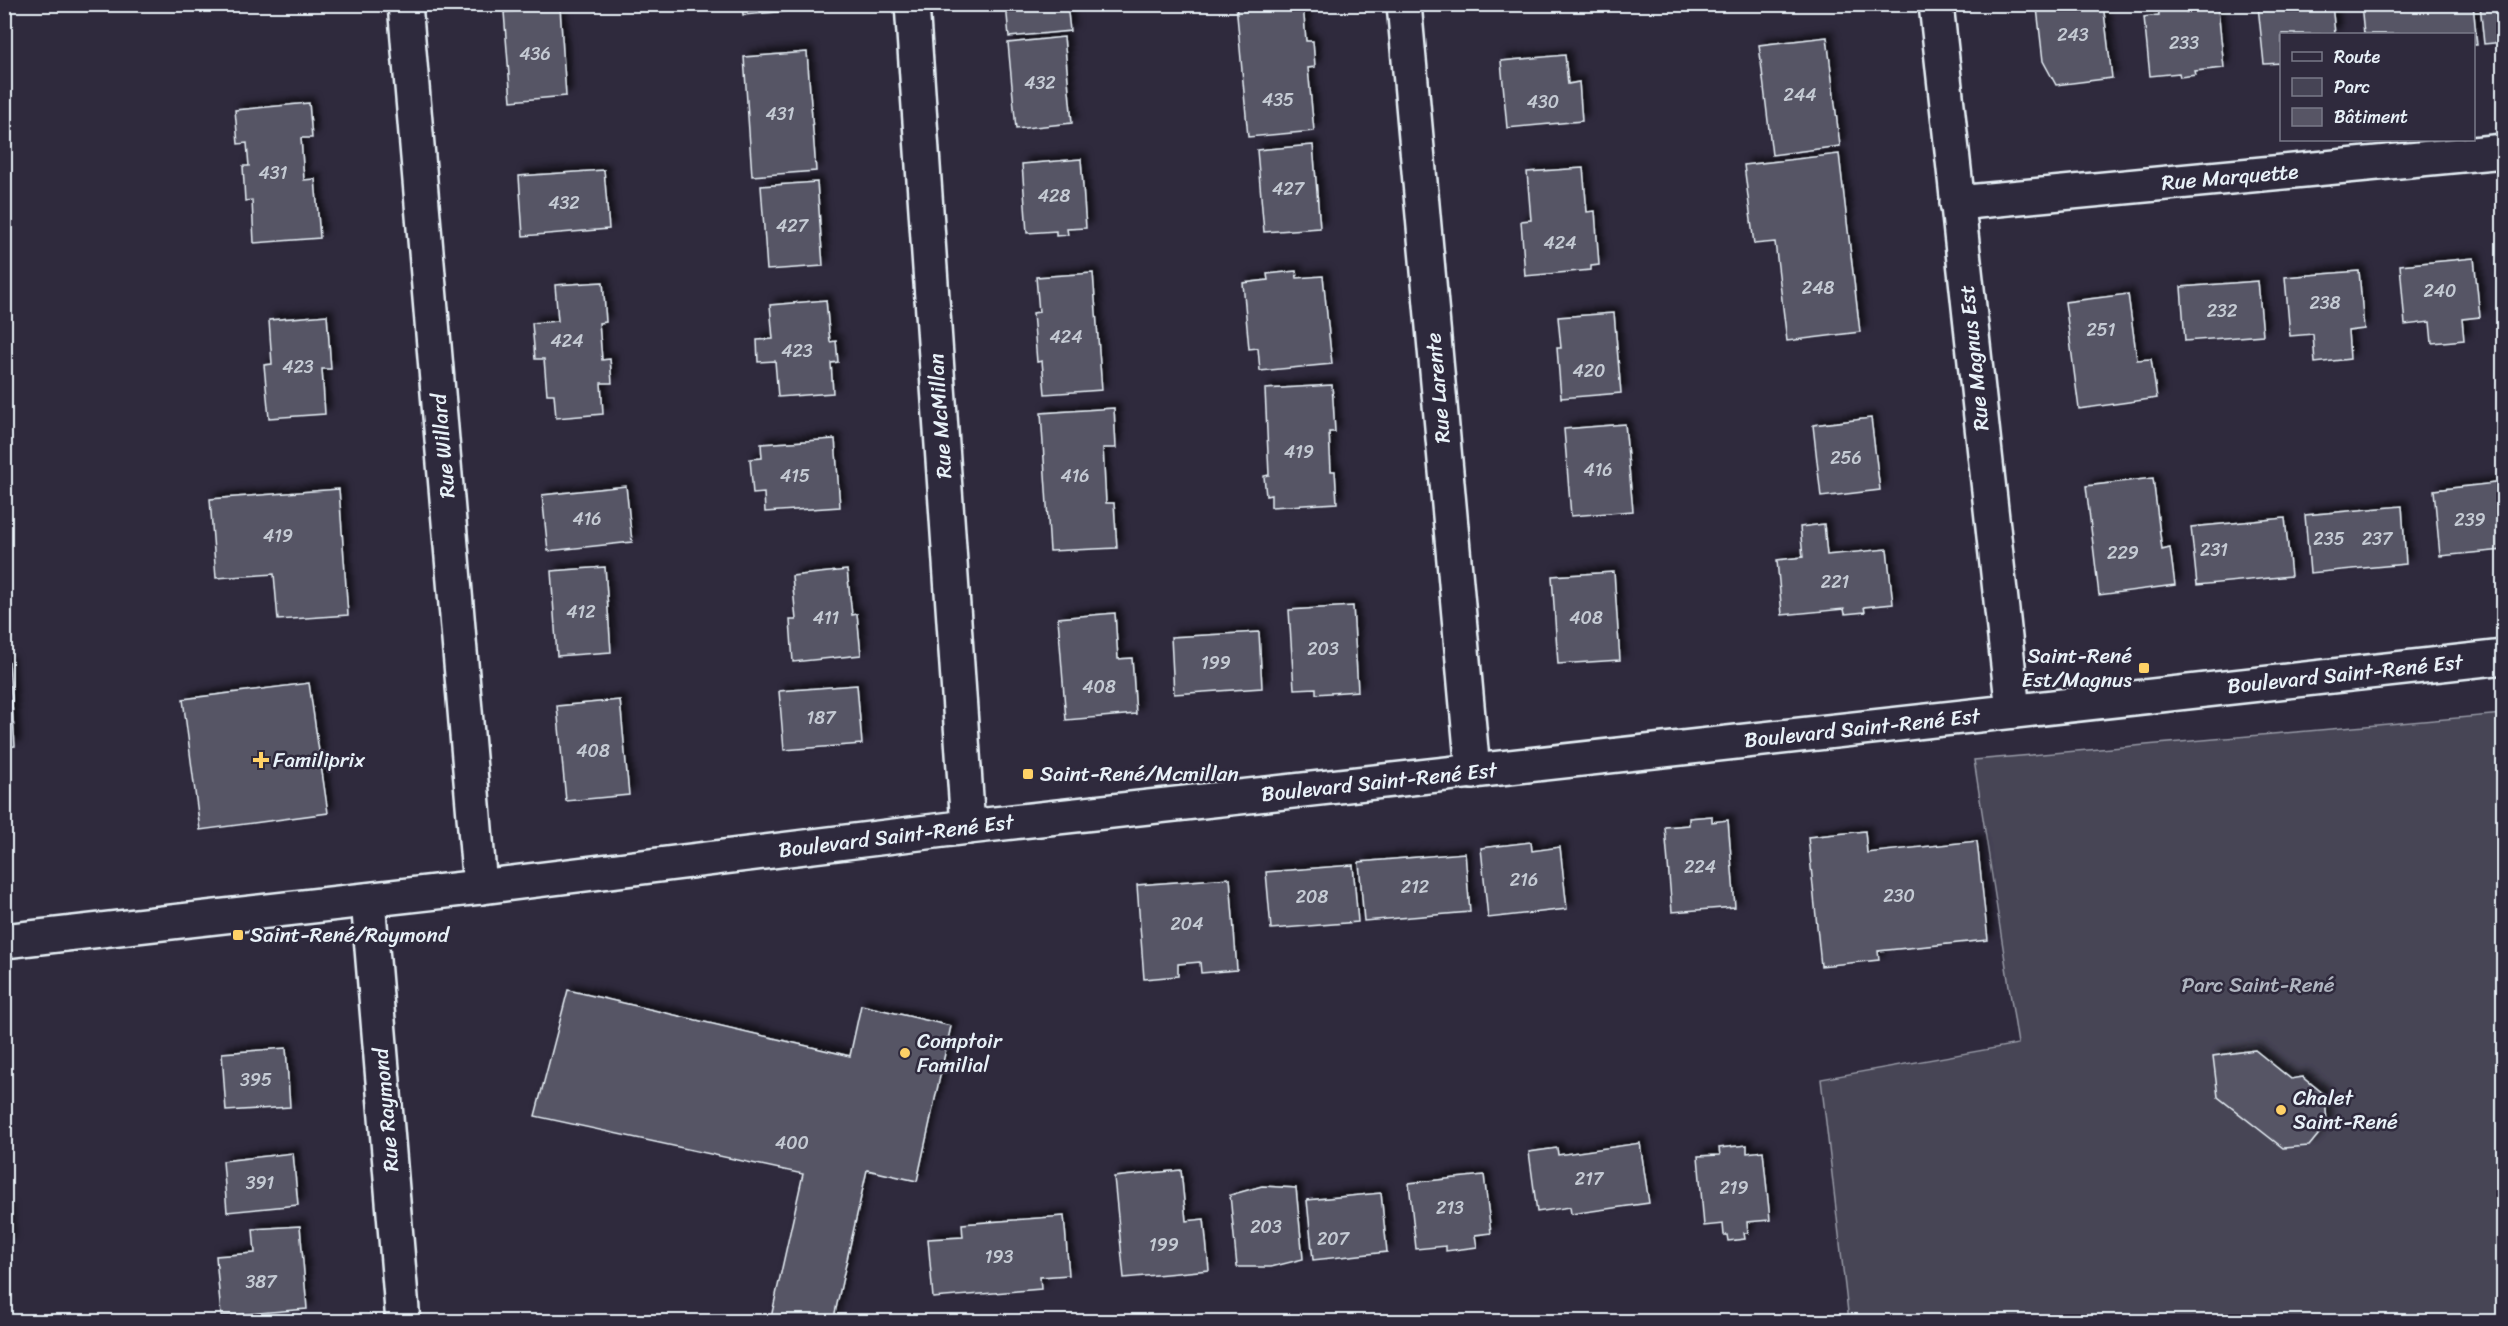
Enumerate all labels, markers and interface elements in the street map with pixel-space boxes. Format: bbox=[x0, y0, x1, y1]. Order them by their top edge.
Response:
house number: 243 bbox=[2057, 19, 2089, 51]
house number: 233 bbox=[2169, 27, 2199, 59]
legend bbox=[2280, 33, 2475, 141]
house number: 436 bbox=[519, 38, 551, 70]
text: Route bbox=[2334, 41, 2381, 73]
house number: 432 bbox=[1024, 67, 1056, 99]
text: Parc bbox=[2334, 71, 2370, 103]
house number: 244 bbox=[1784, 79, 1816, 111]
house number: 435 bbox=[1262, 84, 1294, 116]
house number: 430 bbox=[1527, 86, 1559, 118]
house number: 431 bbox=[766, 98, 795, 130]
text: Bâtiment bbox=[2334, 101, 2408, 133]
street label: Rue Marquette bbox=[2160, 152, 2300, 202]
house number: 431 bbox=[259, 157, 288, 189]
house number: 427 bbox=[1272, 173, 1306, 205]
house number: 428 bbox=[1038, 180, 1070, 212]
house number: 432 bbox=[548, 187, 580, 219]
house number: 427 bbox=[776, 210, 810, 242]
house number: 424 bbox=[1544, 227, 1576, 259]
house number: 248 bbox=[1802, 272, 1834, 304]
house number: 240 bbox=[2423, 275, 2457, 307]
street label: Rue Magnus Est bbox=[1947, 283, 2001, 433]
house number: 238 bbox=[2309, 287, 2341, 319]
house number: 232 bbox=[2207, 295, 2237, 327]
house number: 251 bbox=[2086, 314, 2116, 346]
house number: 424 bbox=[1050, 321, 1082, 353]
house number: 424 bbox=[551, 325, 583, 357]
street label: Rue Larente bbox=[1414, 331, 1462, 445]
house number: 423 bbox=[781, 335, 813, 367]
house number: 423 bbox=[282, 351, 314, 383]
street label: Rue McMillan bbox=[917, 352, 963, 480]
house number: 420 bbox=[1572, 355, 1606, 387]
street label: Rue Willard bbox=[419, 390, 466, 500]
house number: 419 bbox=[1284, 436, 1314, 468]
house number: 256 bbox=[1830, 442, 1862, 474]
house number: 416 bbox=[1583, 454, 1613, 486]
house number: 415 bbox=[780, 460, 810, 492]
house number: 416 bbox=[1060, 460, 1090, 492]
house number: 416 bbox=[572, 503, 602, 535]
house number: 239 bbox=[2454, 504, 2486, 536]
house number: 419 bbox=[263, 520, 293, 552]
house number: 235 bbox=[2313, 523, 2345, 555]
house number: 237 bbox=[2362, 523, 2394, 555]
house number: 231 bbox=[2200, 534, 2228, 566]
house number: 229 bbox=[2107, 537, 2139, 569]
house number: 221 bbox=[1821, 566, 1850, 598]
house number: 412 bbox=[566, 596, 596, 628]
house number: 411 bbox=[813, 602, 840, 634]
house number: 408 bbox=[1569, 602, 1603, 634]
house number: 203 bbox=[1307, 633, 1339, 665]
place label: Saint-René Est/Magnus bbox=[2022, 637, 2132, 699]
street label: Boulevard Saint-René Est bbox=[2225, 643, 2466, 705]
house number: 199 bbox=[1201, 647, 1231, 679]
marker: Saint-René Est/Magnus bbox=[2137, 661, 2151, 675]
house number: 408 bbox=[1082, 671, 1116, 703]
street label: Boulevard Saint-René Est bbox=[1742, 697, 1983, 759]
house number: 187 bbox=[807, 702, 837, 734]
house number: 408 bbox=[576, 735, 610, 767]
place label: Familiprix bbox=[273, 741, 365, 779]
street label: Boulevard Saint-René Est bbox=[1259, 751, 1500, 813]
marker: Familiprix bbox=[254, 753, 268, 767]
place label: Saint-René/Mcmillan bbox=[1040, 755, 1239, 793]
marker: Saint-René/Mcmillan bbox=[1021, 767, 1035, 781]
street label: Boulevard Saint-René Est bbox=[776, 803, 1017, 869]
house number: 224 bbox=[1684, 851, 1716, 883]
house number: 216 bbox=[1510, 864, 1538, 896]
house number: 212 bbox=[1401, 871, 1429, 903]
house number: 230 bbox=[1883, 880, 1915, 912]
house number: 208 bbox=[1296, 881, 1328, 913]
house number: 204 bbox=[1170, 908, 1204, 940]
place label: Saint-René/Raymond bbox=[250, 916, 451, 954]
marker: Saint-René/Raymond bbox=[231, 928, 245, 942]
park label: Parc Saint-René bbox=[2181, 966, 2335, 1004]
place label: Comptoir Familial bbox=[917, 1022, 1003, 1084]
street label: Rue Raymond bbox=[362, 1045, 410, 1173]
marker: Comptoir Familial bbox=[898, 1046, 912, 1060]
house number: 395 bbox=[240, 1064, 272, 1096]
place label: Chalet Saint-René bbox=[2293, 1079, 2398, 1141]
marker: Chalet Saint-René bbox=[2274, 1103, 2288, 1117]
house number: 400 bbox=[775, 1127, 809, 1159]
house number: 217 bbox=[1575, 1163, 1605, 1195]
house number: 391 bbox=[246, 1167, 275, 1199]
house number: 219 bbox=[1719, 1172, 1749, 1204]
house number: 213 bbox=[1436, 1192, 1464, 1224]
house number: 203 bbox=[1250, 1211, 1282, 1243]
house number: 207 bbox=[1317, 1223, 1351, 1255]
house number: 199 bbox=[1149, 1229, 1179, 1261]
house number: 193 bbox=[985, 1241, 1013, 1273]
house number: 387 bbox=[245, 1266, 278, 1298]

